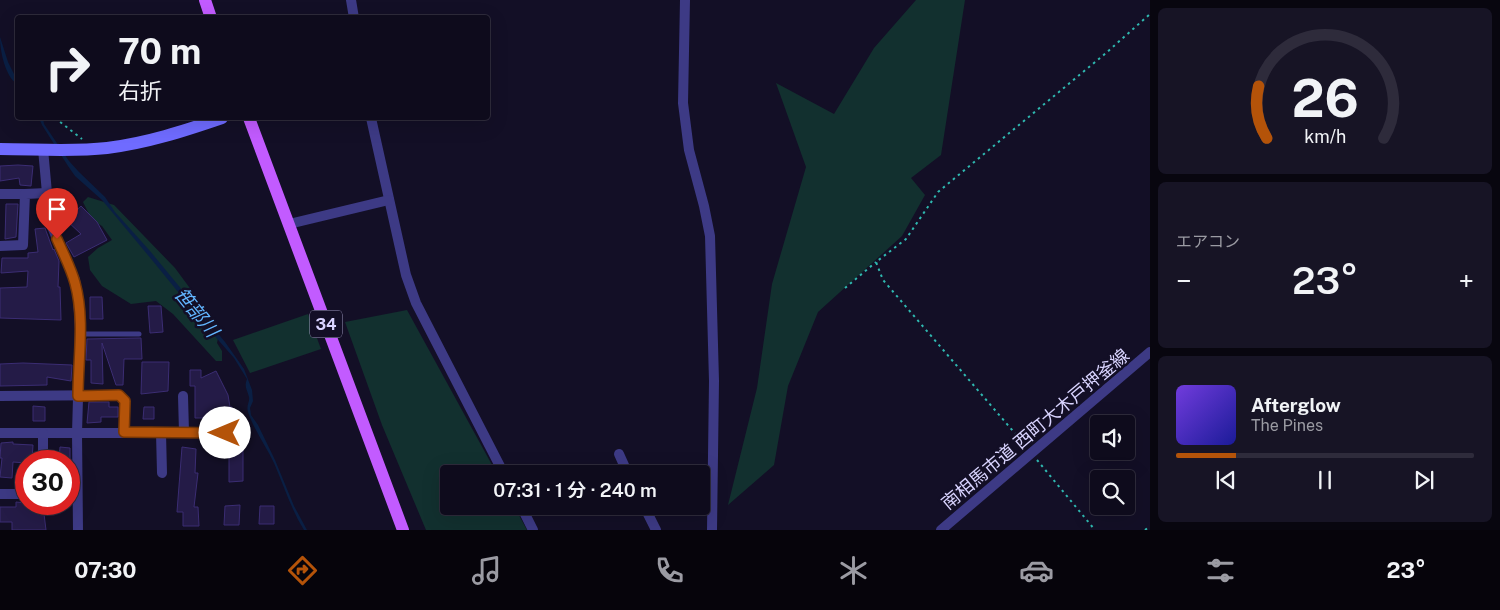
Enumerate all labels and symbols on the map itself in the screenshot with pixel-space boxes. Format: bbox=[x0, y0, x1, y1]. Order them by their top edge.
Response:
pin bbox=[36, 188, 78, 239]
water label: 笹部川 bbox=[171, 283, 225, 343]
road number: 34 bbox=[310, 310, 342, 338]
street label: 南相馬市道 西町大木戸押釜線 bbox=[937, 344, 1133, 514]
position arrow bbox=[198, 406, 250, 458]
speed limit sign: 30 bbox=[15, 450, 80, 515]

